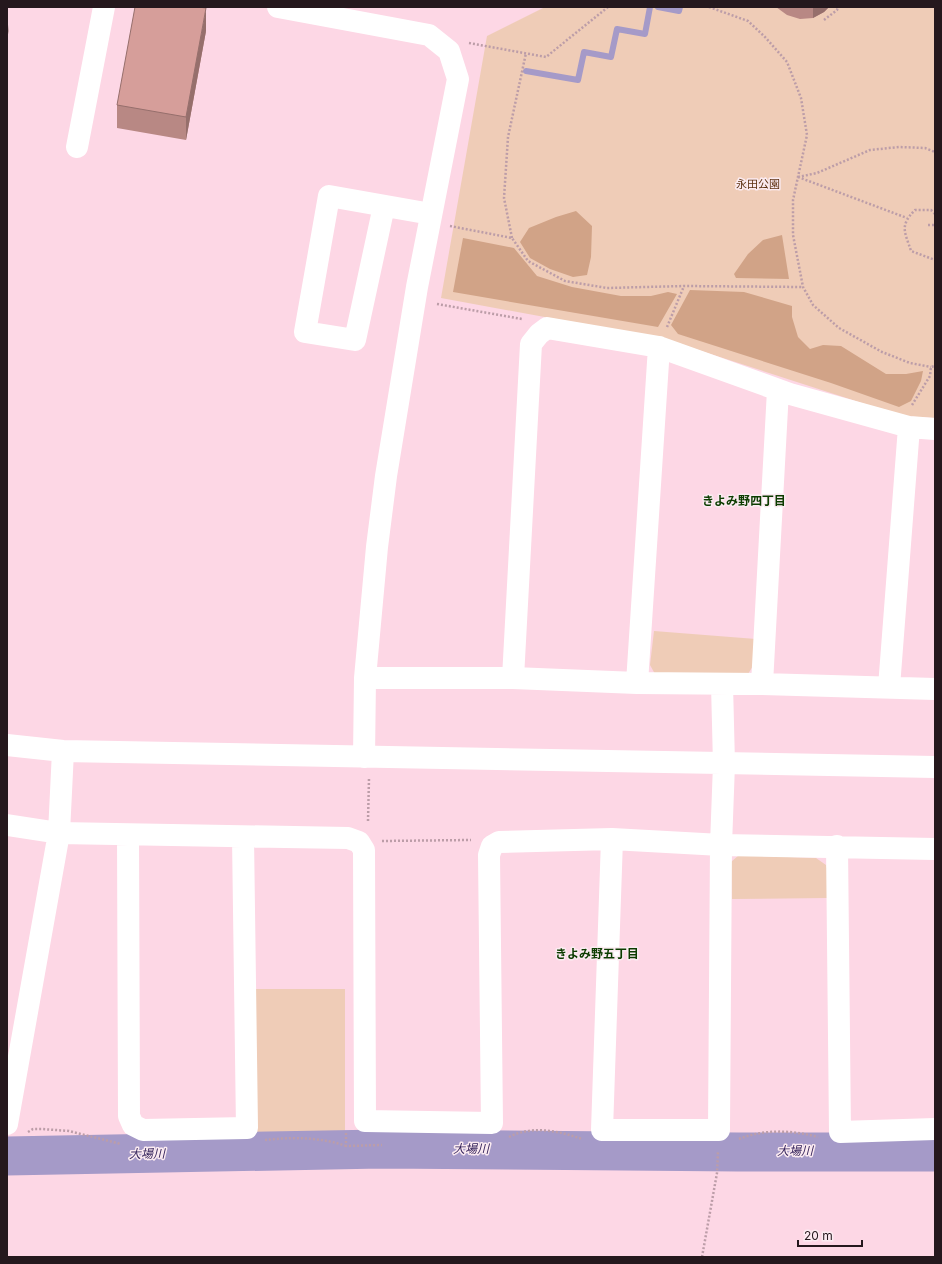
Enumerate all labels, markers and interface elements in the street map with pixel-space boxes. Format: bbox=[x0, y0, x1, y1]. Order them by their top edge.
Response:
park label: 永田公園 bbox=[736, 177, 780, 191]
district label: きよみ野四丁目 bbox=[702, 493, 786, 508]
district label: きよみ野五丁目 bbox=[555, 946, 639, 961]
water label: 大場川 bbox=[453, 1141, 491, 1156]
water label: 大場川 bbox=[777, 1143, 815, 1158]
water label: 大場川 bbox=[129, 1146, 167, 1161]
scale bar bbox=[798, 1222, 862, 1248]
text: 20 m bbox=[804, 1228, 833, 1243]

